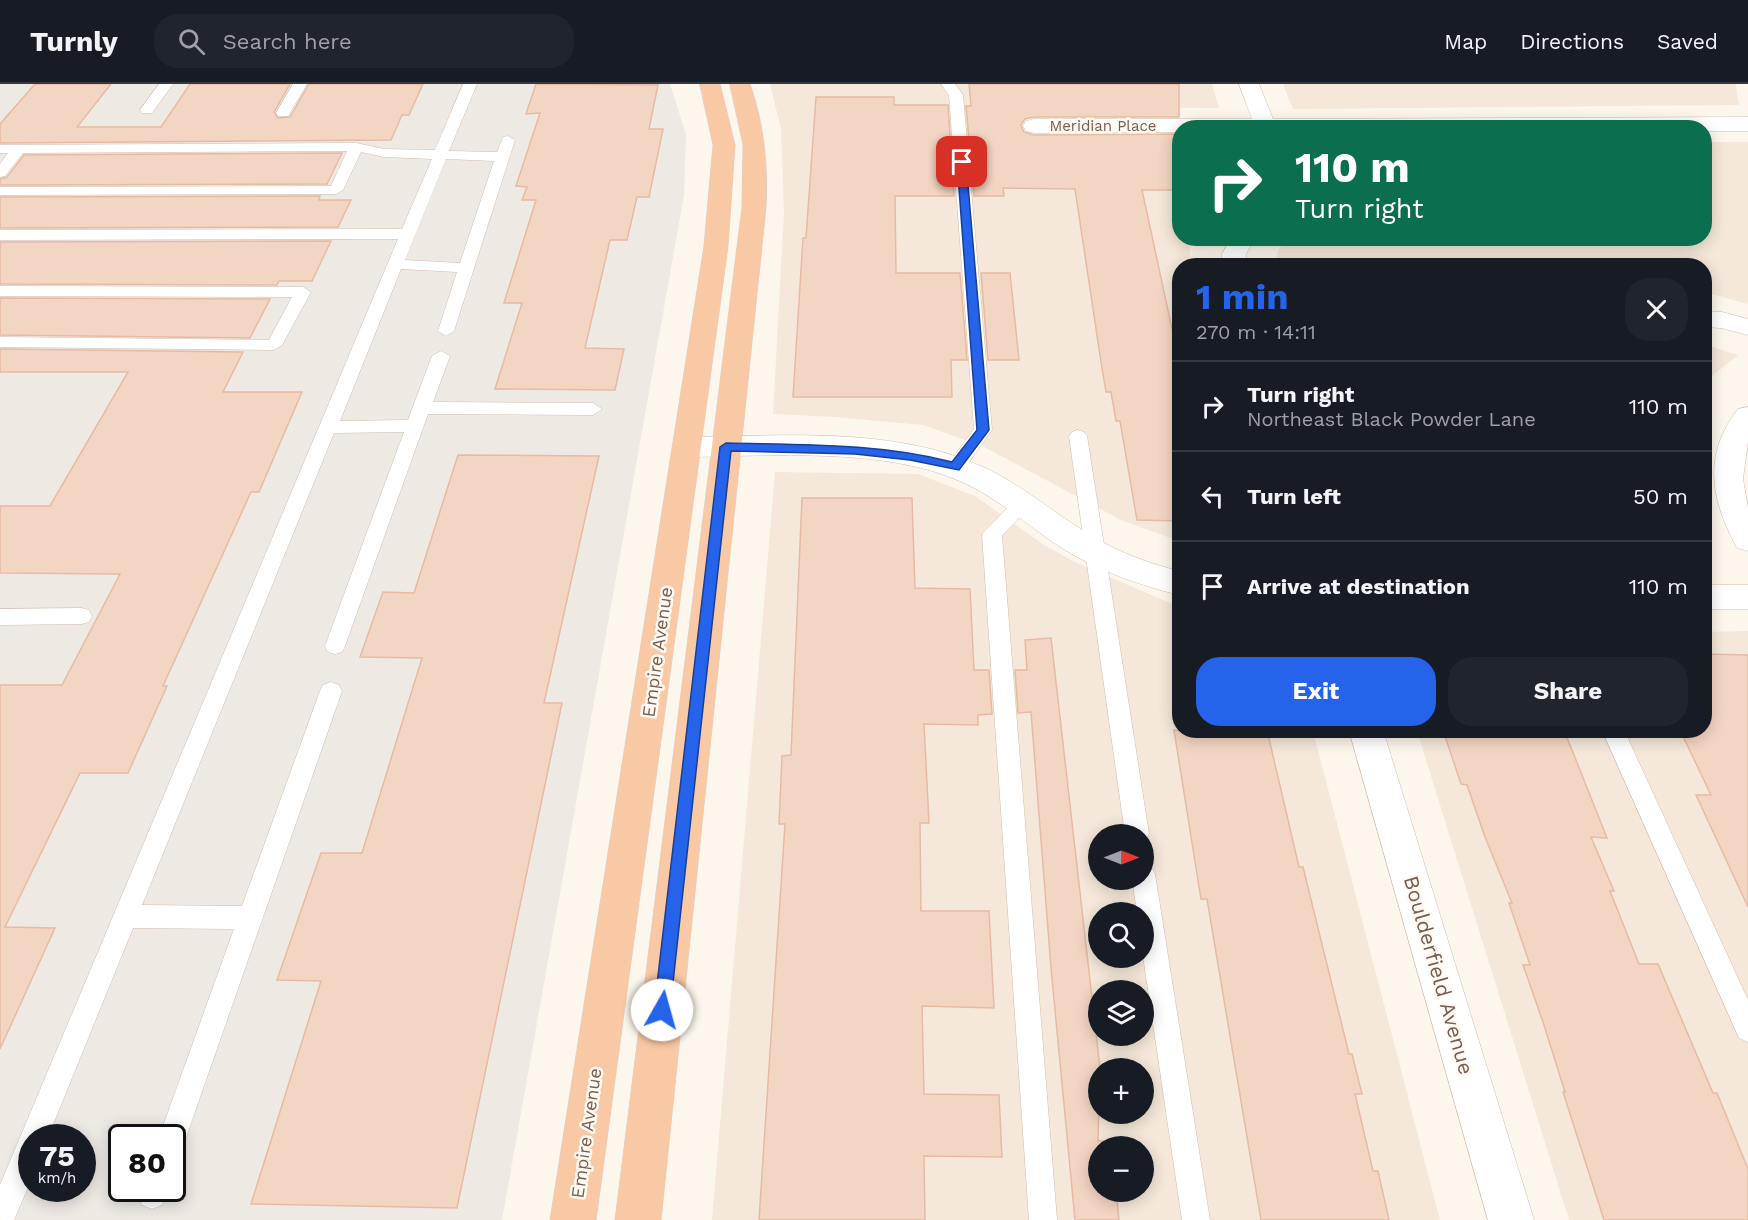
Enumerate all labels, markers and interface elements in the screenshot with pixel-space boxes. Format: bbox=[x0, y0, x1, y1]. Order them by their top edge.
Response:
search box bbox=[154, 14, 574, 68]
text: Turnly bbox=[30, 25, 118, 58]
icon: search bbox=[175, 25, 208, 58]
text: Search here bbox=[223, 29, 352, 54]
text: Map bbox=[1444, 29, 1487, 54]
text: Directions bbox=[1520, 29, 1624, 54]
text: Saved bbox=[1657, 29, 1718, 54]
street label: Meridian Place bbox=[1049, 117, 1157, 135]
pin bbox=[936, 136, 987, 187]
text: 110 m bbox=[1295, 143, 1410, 192]
icon: right bbox=[1196, 144, 1274, 222]
icon: arrive bbox=[945, 145, 978, 178]
text: Turn right bbox=[1295, 193, 1424, 225]
text: 1 min bbox=[1196, 276, 1288, 318]
button: close bbox=[1625, 278, 1688, 341]
text: 270 m · 14:11 bbox=[1196, 320, 1316, 344]
text: Turn right bbox=[1247, 382, 1354, 407]
icon: right bbox=[1196, 390, 1229, 423]
text: 110 m bbox=[1629, 394, 1688, 419]
text: Northeast Black Powder Lane bbox=[1247, 407, 1536, 431]
icon: left bbox=[1196, 480, 1229, 513]
text: Turn left bbox=[1247, 484, 1341, 509]
text: 50 m bbox=[1633, 484, 1688, 509]
icon: arrive bbox=[1196, 570, 1229, 603]
text: Arrive at destination bbox=[1247, 574, 1470, 599]
text: 110 m bbox=[1629, 574, 1688, 599]
street label: Empire Avenue bbox=[637, 586, 677, 718]
button: Exit bbox=[1196, 657, 1436, 726]
button: Share bbox=[1448, 657, 1688, 726]
north arrow bbox=[1088, 824, 1154, 890]
map controls bbox=[1088, 824, 1154, 1202]
street label: Boulderfield Avenue bbox=[1399, 873, 1479, 1077]
button: search bbox=[1088, 902, 1154, 968]
position arrow bbox=[630, 978, 694, 1042]
button: layers bbox=[1088, 980, 1154, 1046]
button: + bbox=[1088, 1058, 1154, 1124]
street label: Empire Avenue bbox=[566, 1067, 606, 1199]
speed limit sign: 80 bbox=[108, 1124, 186, 1202]
button: − bbox=[1088, 1136, 1154, 1202]
text: 75 bbox=[39, 1138, 75, 1173]
text: km/h bbox=[38, 1169, 76, 1187]

